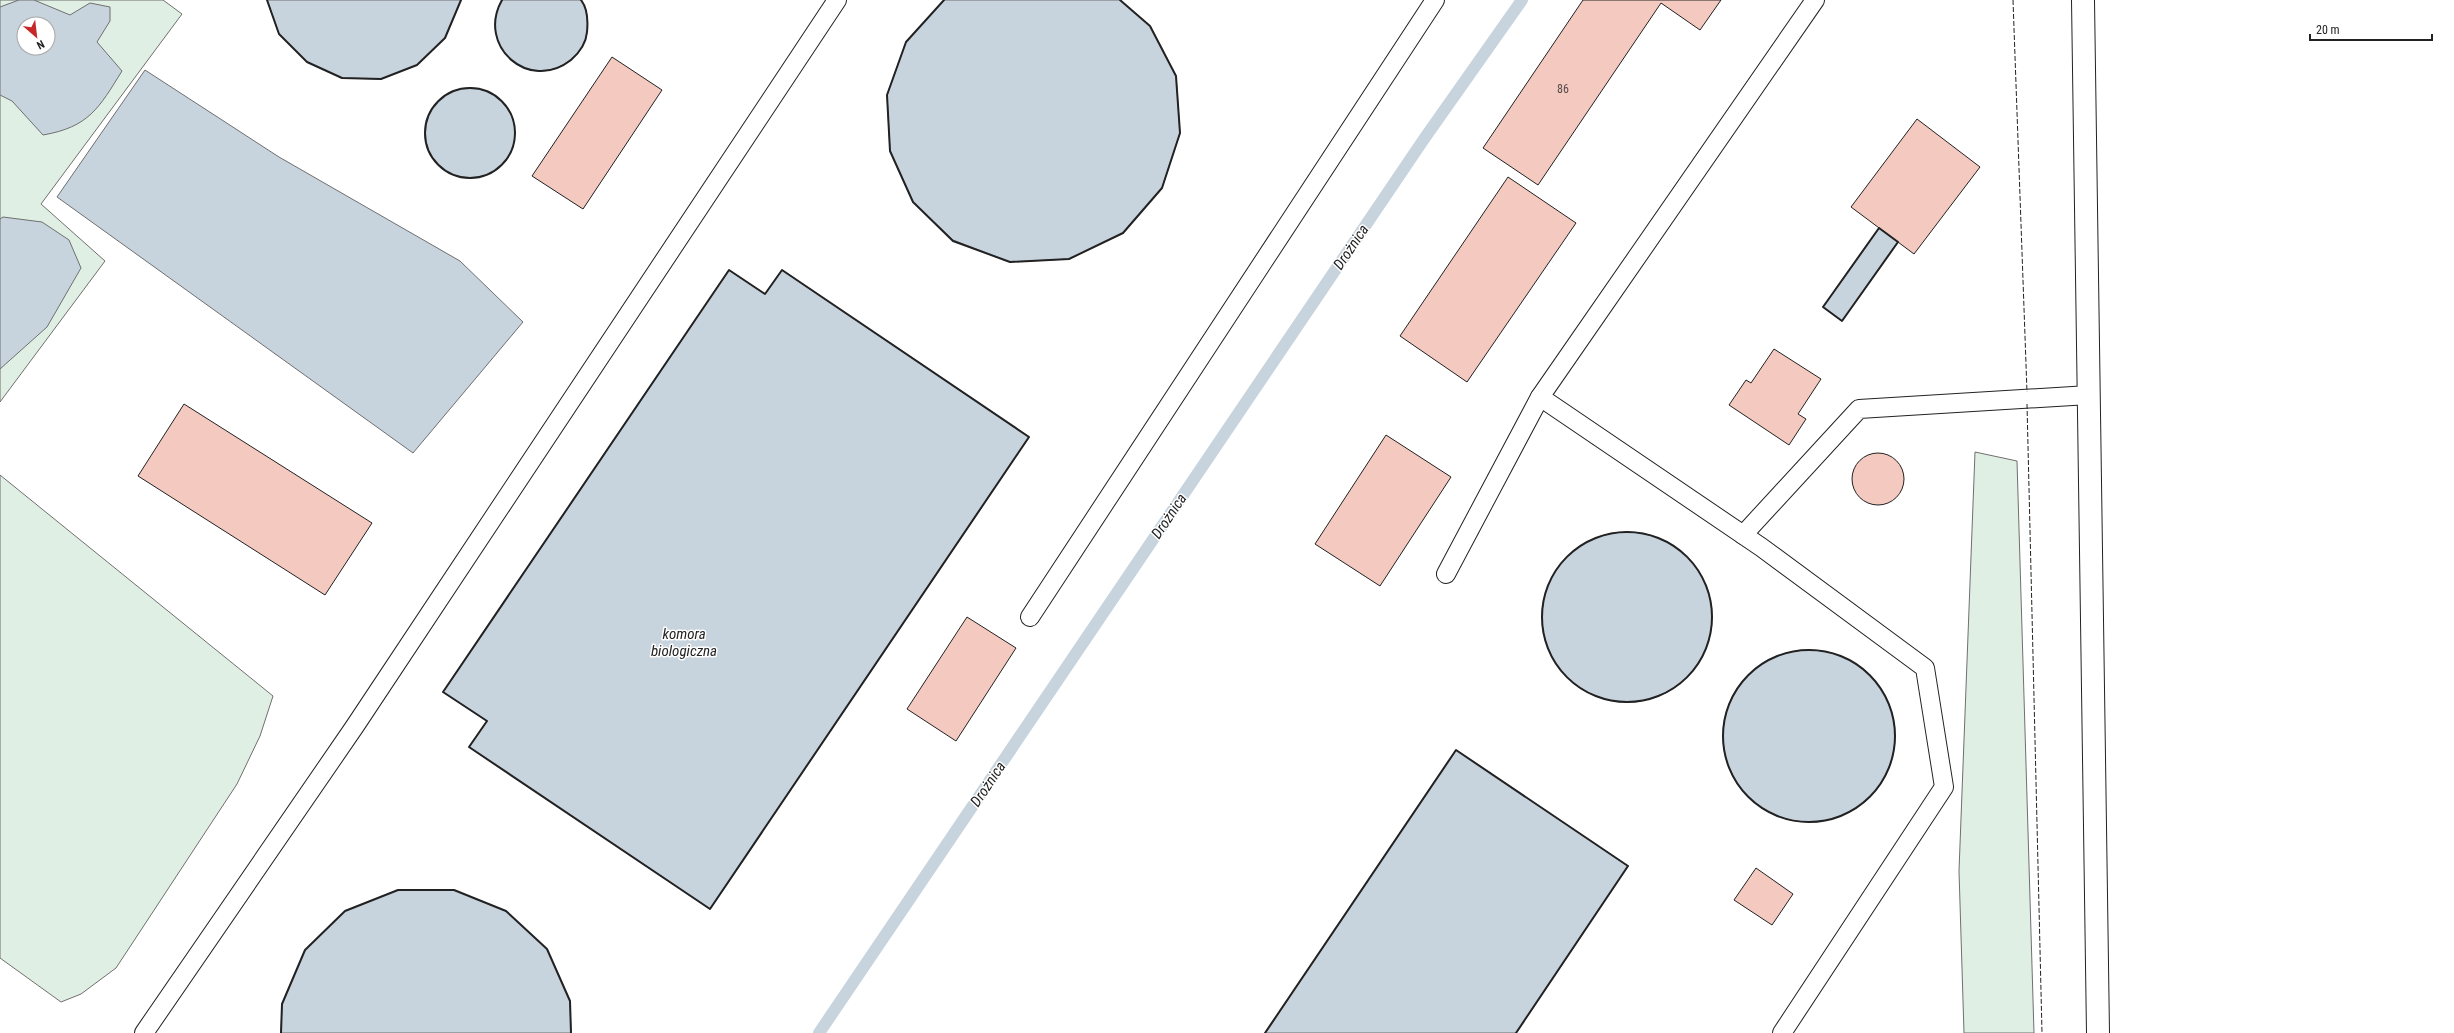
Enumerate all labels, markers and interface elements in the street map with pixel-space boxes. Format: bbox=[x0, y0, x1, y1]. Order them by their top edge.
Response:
north arrow bbox=[16, 16, 56, 56]
scale bar bbox=[2310, 16, 2432, 42]
text: 20 m bbox=[2316, 23, 2340, 37]
text: N bbox=[34, 37, 46, 52]
house number: 86 bbox=[1557, 82, 1569, 96]
water label: Drożnica bbox=[1329, 221, 1373, 273]
water label: Drożnica bbox=[1147, 490, 1191, 542]
water label: komora biologiczna bbox=[651, 625, 717, 660]
water label: Drożnica bbox=[966, 758, 1010, 810]

